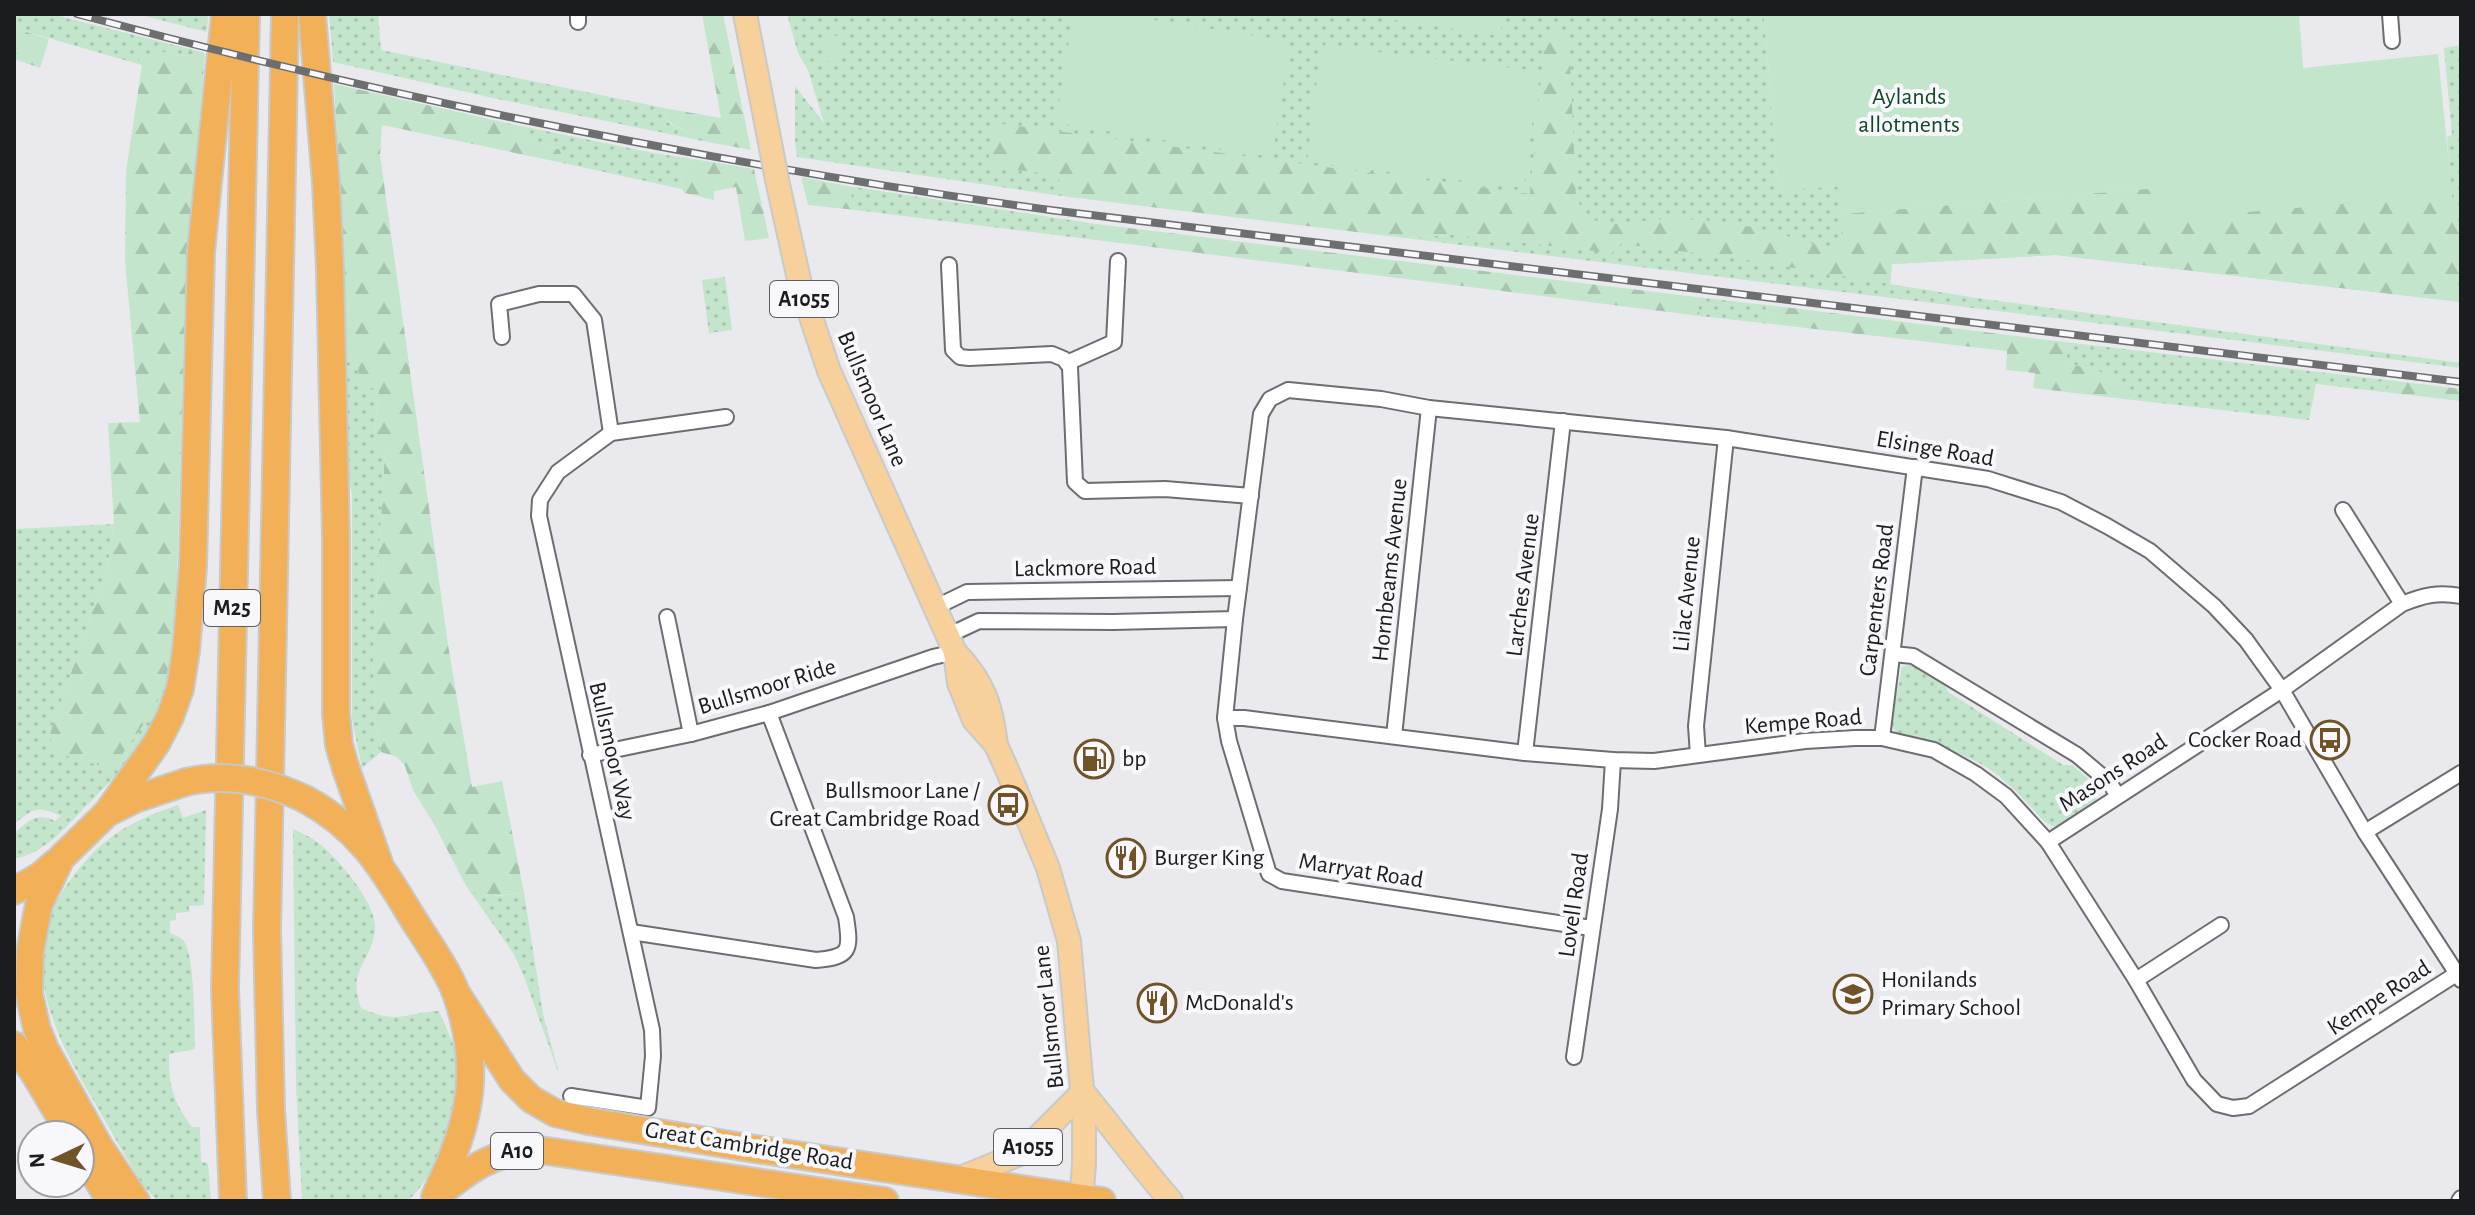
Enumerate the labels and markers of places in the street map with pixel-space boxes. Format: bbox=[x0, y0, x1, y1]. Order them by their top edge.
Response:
bus stop icon: Cocker Road bbox=[2309, 719, 2351, 761]
place label: Cocker Road bbox=[2188, 728, 2302, 752]
fuel station icon: bp bbox=[1073, 738, 1115, 780]
place label: bp bbox=[1122, 747, 1147, 771]
place label: Bullsmoor Lane / Great Cambridge Road bbox=[770, 779, 980, 831]
bus stop icon: Bullsmoor Lane / Great Cambridge Road bbox=[987, 784, 1029, 826]
restaurant icon: Burger King bbox=[1105, 837, 1147, 879]
place label: Burger King bbox=[1154, 846, 1264, 870]
place label: Honilands Primary School bbox=[1881, 968, 2021, 1020]
school or university icon: Honilands Primary School bbox=[1832, 973, 1874, 1015]
restaurant icon: McDonald's bbox=[1136, 982, 1178, 1024]
place label: McDonald's bbox=[1185, 991, 1294, 1015]

